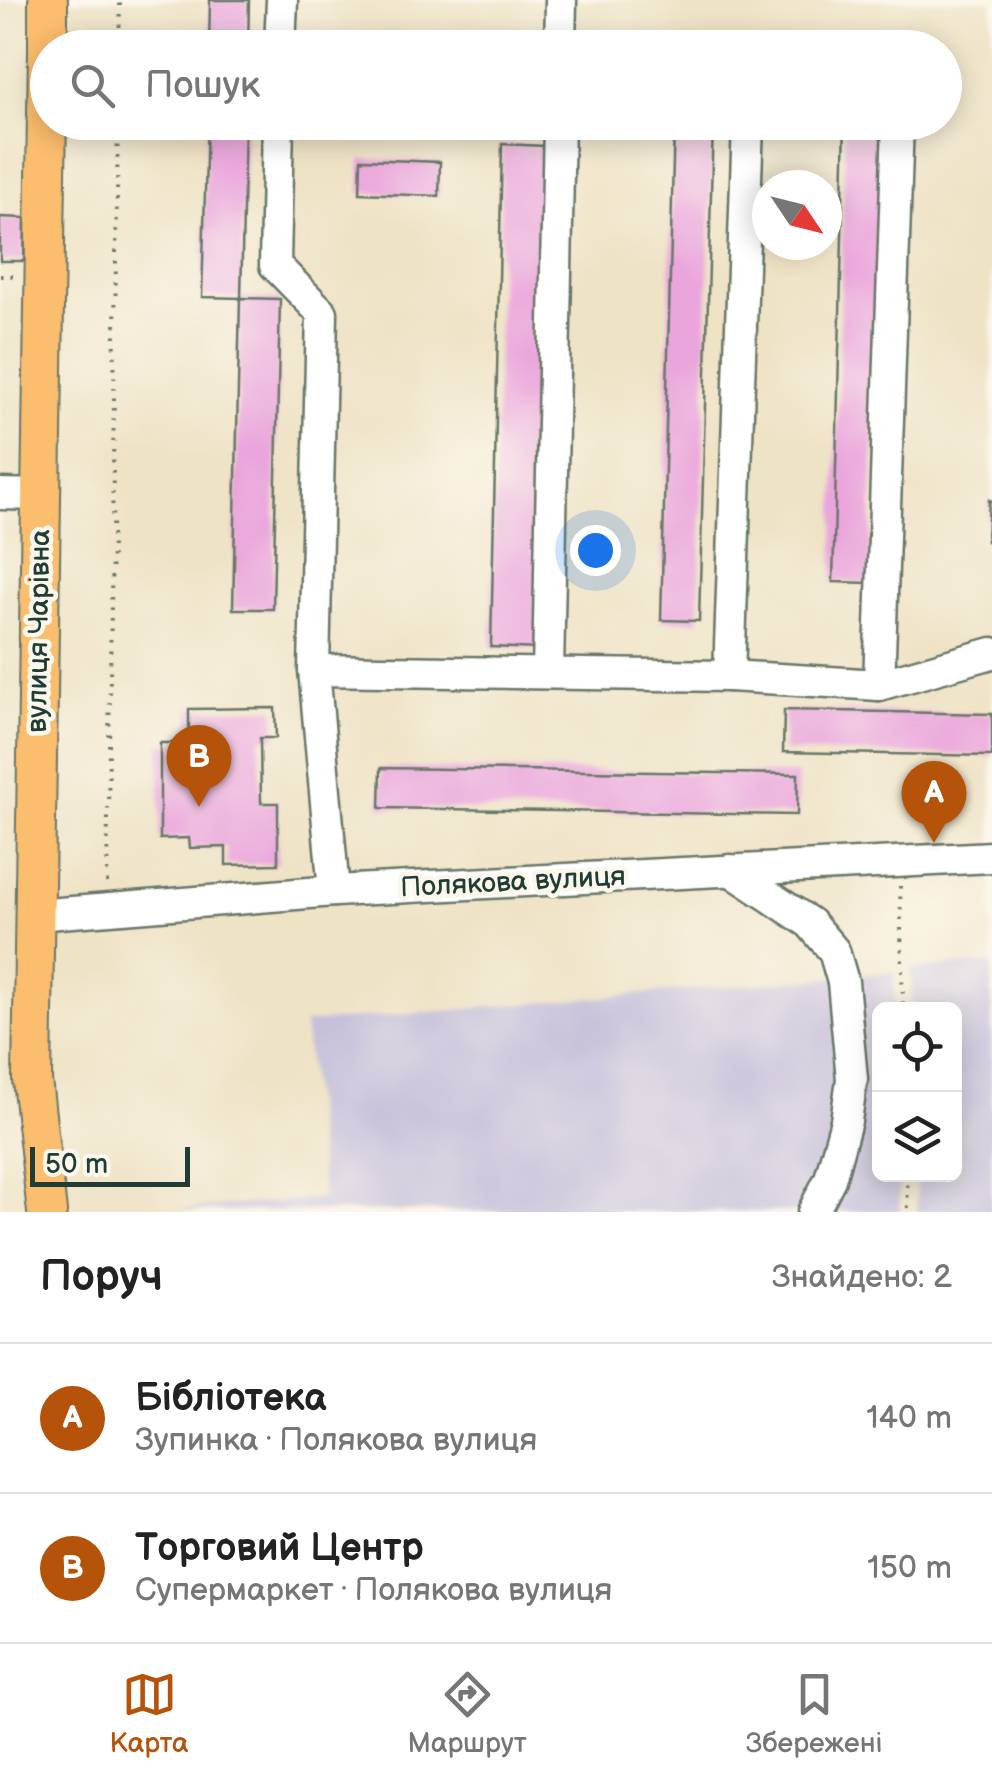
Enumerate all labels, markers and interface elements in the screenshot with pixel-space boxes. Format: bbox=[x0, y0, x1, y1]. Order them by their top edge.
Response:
search box bbox=[30, 30, 962, 140]
icon: search bbox=[65, 58, 120, 113]
text: Пошук bbox=[145, 63, 260, 108]
north arrow bbox=[752, 170, 842, 260]
your location bbox=[570, 525, 621, 576]
street label: вулиця Чарівна bbox=[21, 528, 57, 733]
pin: B bbox=[166, 724, 232, 807]
pin: A bbox=[902, 760, 966, 843]
street label: Полякова вулиця bbox=[399, 860, 627, 904]
map controls bbox=[872, 1002, 962, 1182]
button: locate bbox=[872, 1002, 962, 1092]
button: layers bbox=[872, 1092, 962, 1182]
scale bar bbox=[30, 1142, 190, 1186]
text: 50 m bbox=[45, 1148, 108, 1181]
text: Поруч bbox=[40, 1252, 163, 1303]
text: Знайдено: 2 bbox=[772, 1258, 952, 1297]
text: Бібліотека bbox=[135, 1376, 326, 1421]
text: A bbox=[63, 1399, 82, 1438]
text: 140 m bbox=[866, 1399, 952, 1438]
text: Зупинка · Полякова вулиця bbox=[135, 1421, 537, 1460]
text: Торговий Центр bbox=[135, 1526, 424, 1571]
text: B bbox=[61, 1549, 84, 1588]
text: 150 m bbox=[867, 1549, 952, 1588]
text: Супермаркет · Полякова вулиця bbox=[135, 1571, 612, 1610]
tab: Карта bbox=[110, 1667, 188, 1760]
tab: Маршрут bbox=[408, 1667, 527, 1760]
tab: Збережені bbox=[746, 1667, 882, 1760]

